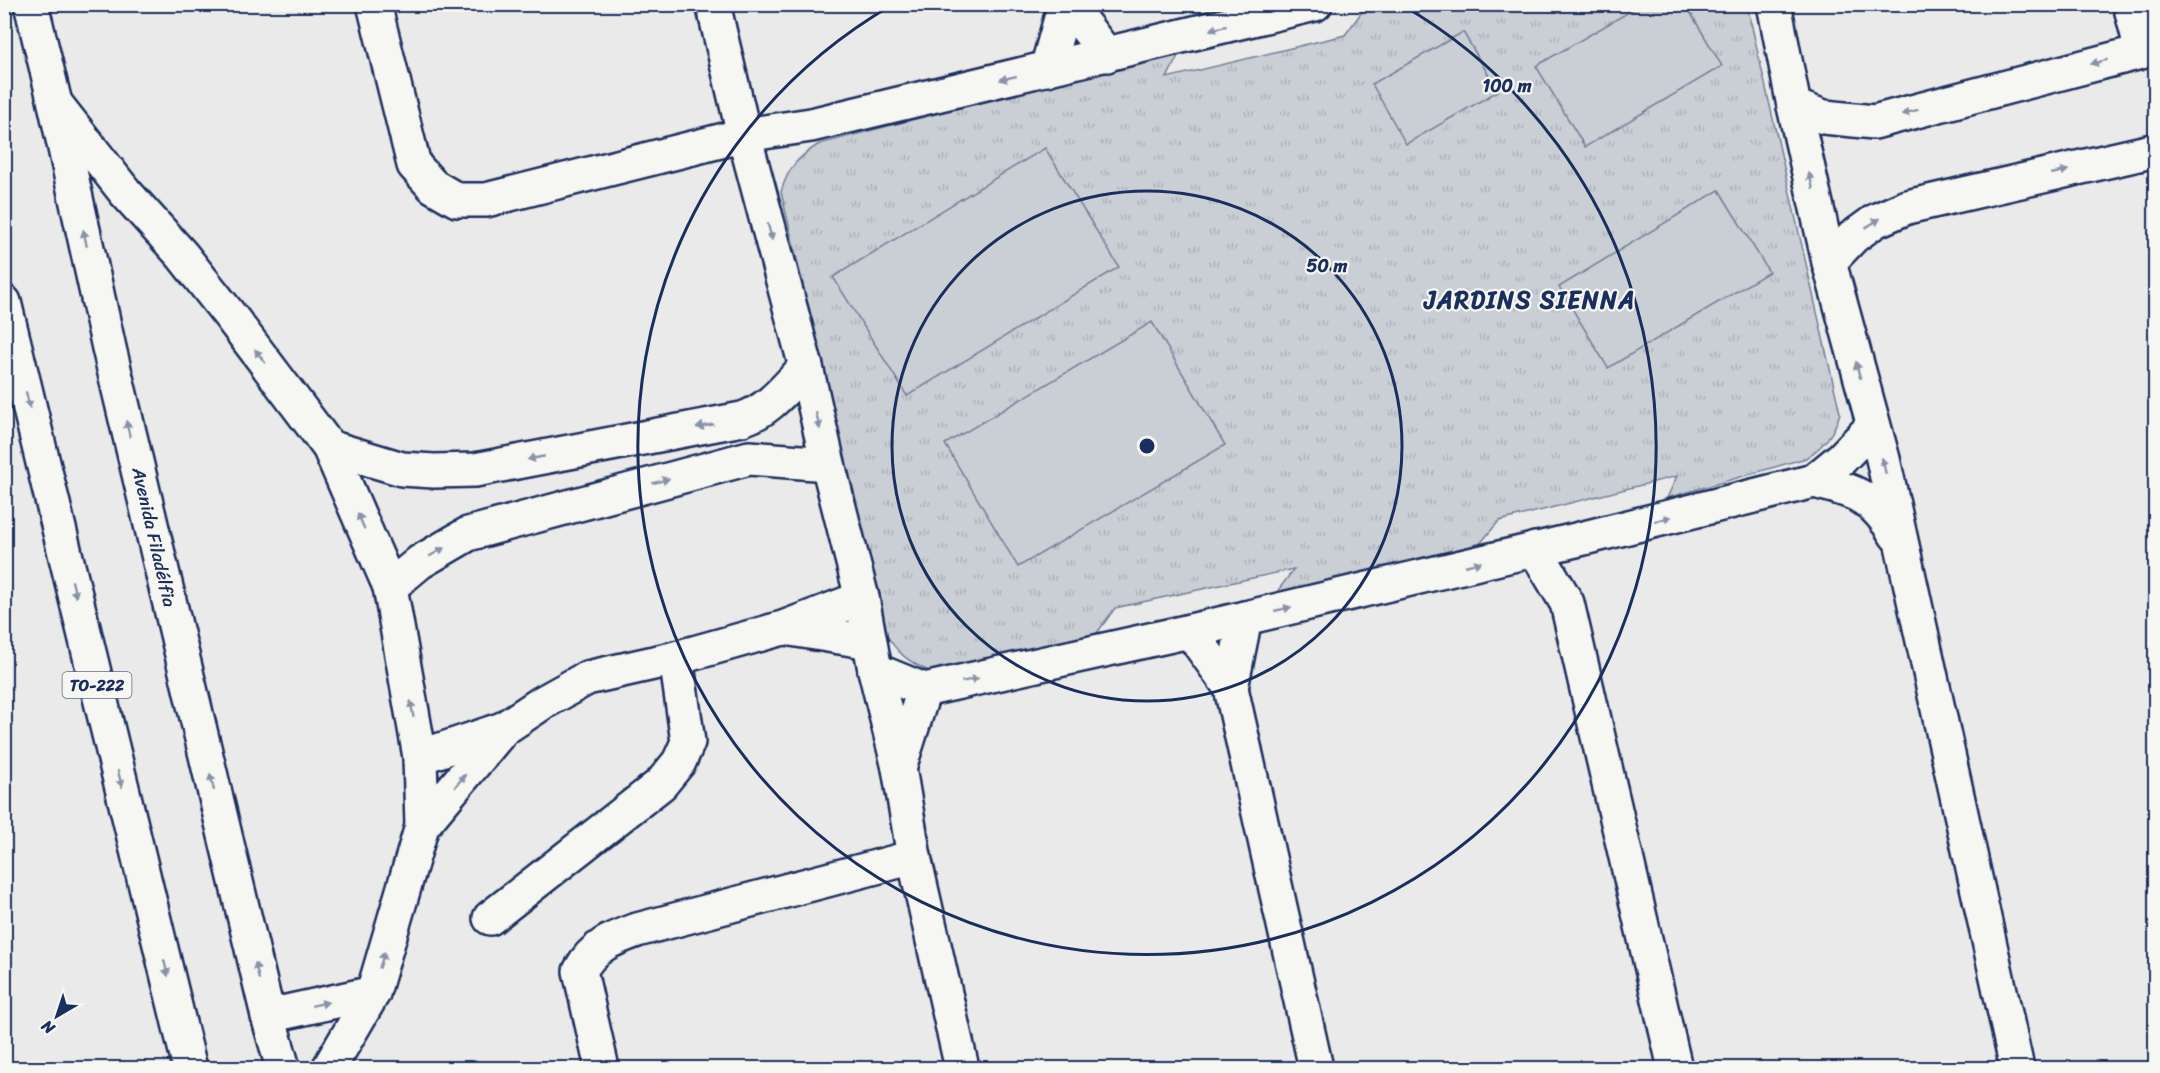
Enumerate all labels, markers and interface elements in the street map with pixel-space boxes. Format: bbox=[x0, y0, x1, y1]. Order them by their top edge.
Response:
one-way arrow bbox=[1208, 24, 1227, 33]
one-way arrow bbox=[2090, 58, 2108, 68]
text: 100 m bbox=[1483, 70, 1532, 102]
one-way arrow bbox=[998, 74, 1017, 84]
one-way arrow bbox=[1901, 108, 1919, 117]
one-way arrow bbox=[2051, 167, 2070, 176]
one-way arrow bbox=[1805, 172, 1815, 190]
one-way arrow bbox=[1865, 218, 1881, 229]
one-way arrow bbox=[766, 223, 775, 241]
one-way arrow bbox=[80, 229, 89, 248]
text: 50 m bbox=[1307, 250, 1348, 282]
district label: JARDINS SIENNA bbox=[1422, 279, 1636, 321]
one-way arrow bbox=[254, 348, 267, 364]
one-way arrow bbox=[1852, 361, 1862, 379]
one-way arrow bbox=[24, 391, 34, 409]
one-way arrow bbox=[814, 411, 823, 430]
one-way arrow bbox=[123, 419, 133, 438]
one-way arrow bbox=[695, 422, 714, 431]
centre of rings bbox=[1137, 436, 1157, 456]
one-way arrow bbox=[526, 454, 545, 463]
one-way arrow bbox=[1878, 456, 1888, 475]
street label: Avenida Filadélfia bbox=[122, 463, 186, 610]
one-way arrow bbox=[652, 476, 671, 486]
one-way arrow bbox=[357, 513, 366, 530]
one-way arrow bbox=[1654, 513, 1672, 523]
one-way arrow bbox=[429, 547, 446, 557]
one-way arrow bbox=[1464, 558, 1482, 568]
one-way arrow bbox=[70, 580, 80, 599]
one-way arrow bbox=[1274, 604, 1293, 613]
road number: TO-222 bbox=[63, 672, 132, 698]
one-way arrow bbox=[961, 674, 980, 684]
one-way arrow bbox=[407, 699, 416, 718]
one-way arrow bbox=[116, 770, 125, 789]
one-way arrow bbox=[207, 773, 217, 791]
one-way arrow bbox=[453, 774, 466, 789]
one-way arrow bbox=[378, 951, 387, 969]
one-way arrow bbox=[161, 959, 171, 978]
one-way arrow bbox=[252, 962, 262, 981]
north arrow bbox=[27, 986, 87, 1046]
one-way arrow bbox=[311, 999, 330, 1008]
text: N bbox=[34, 1012, 62, 1043]

